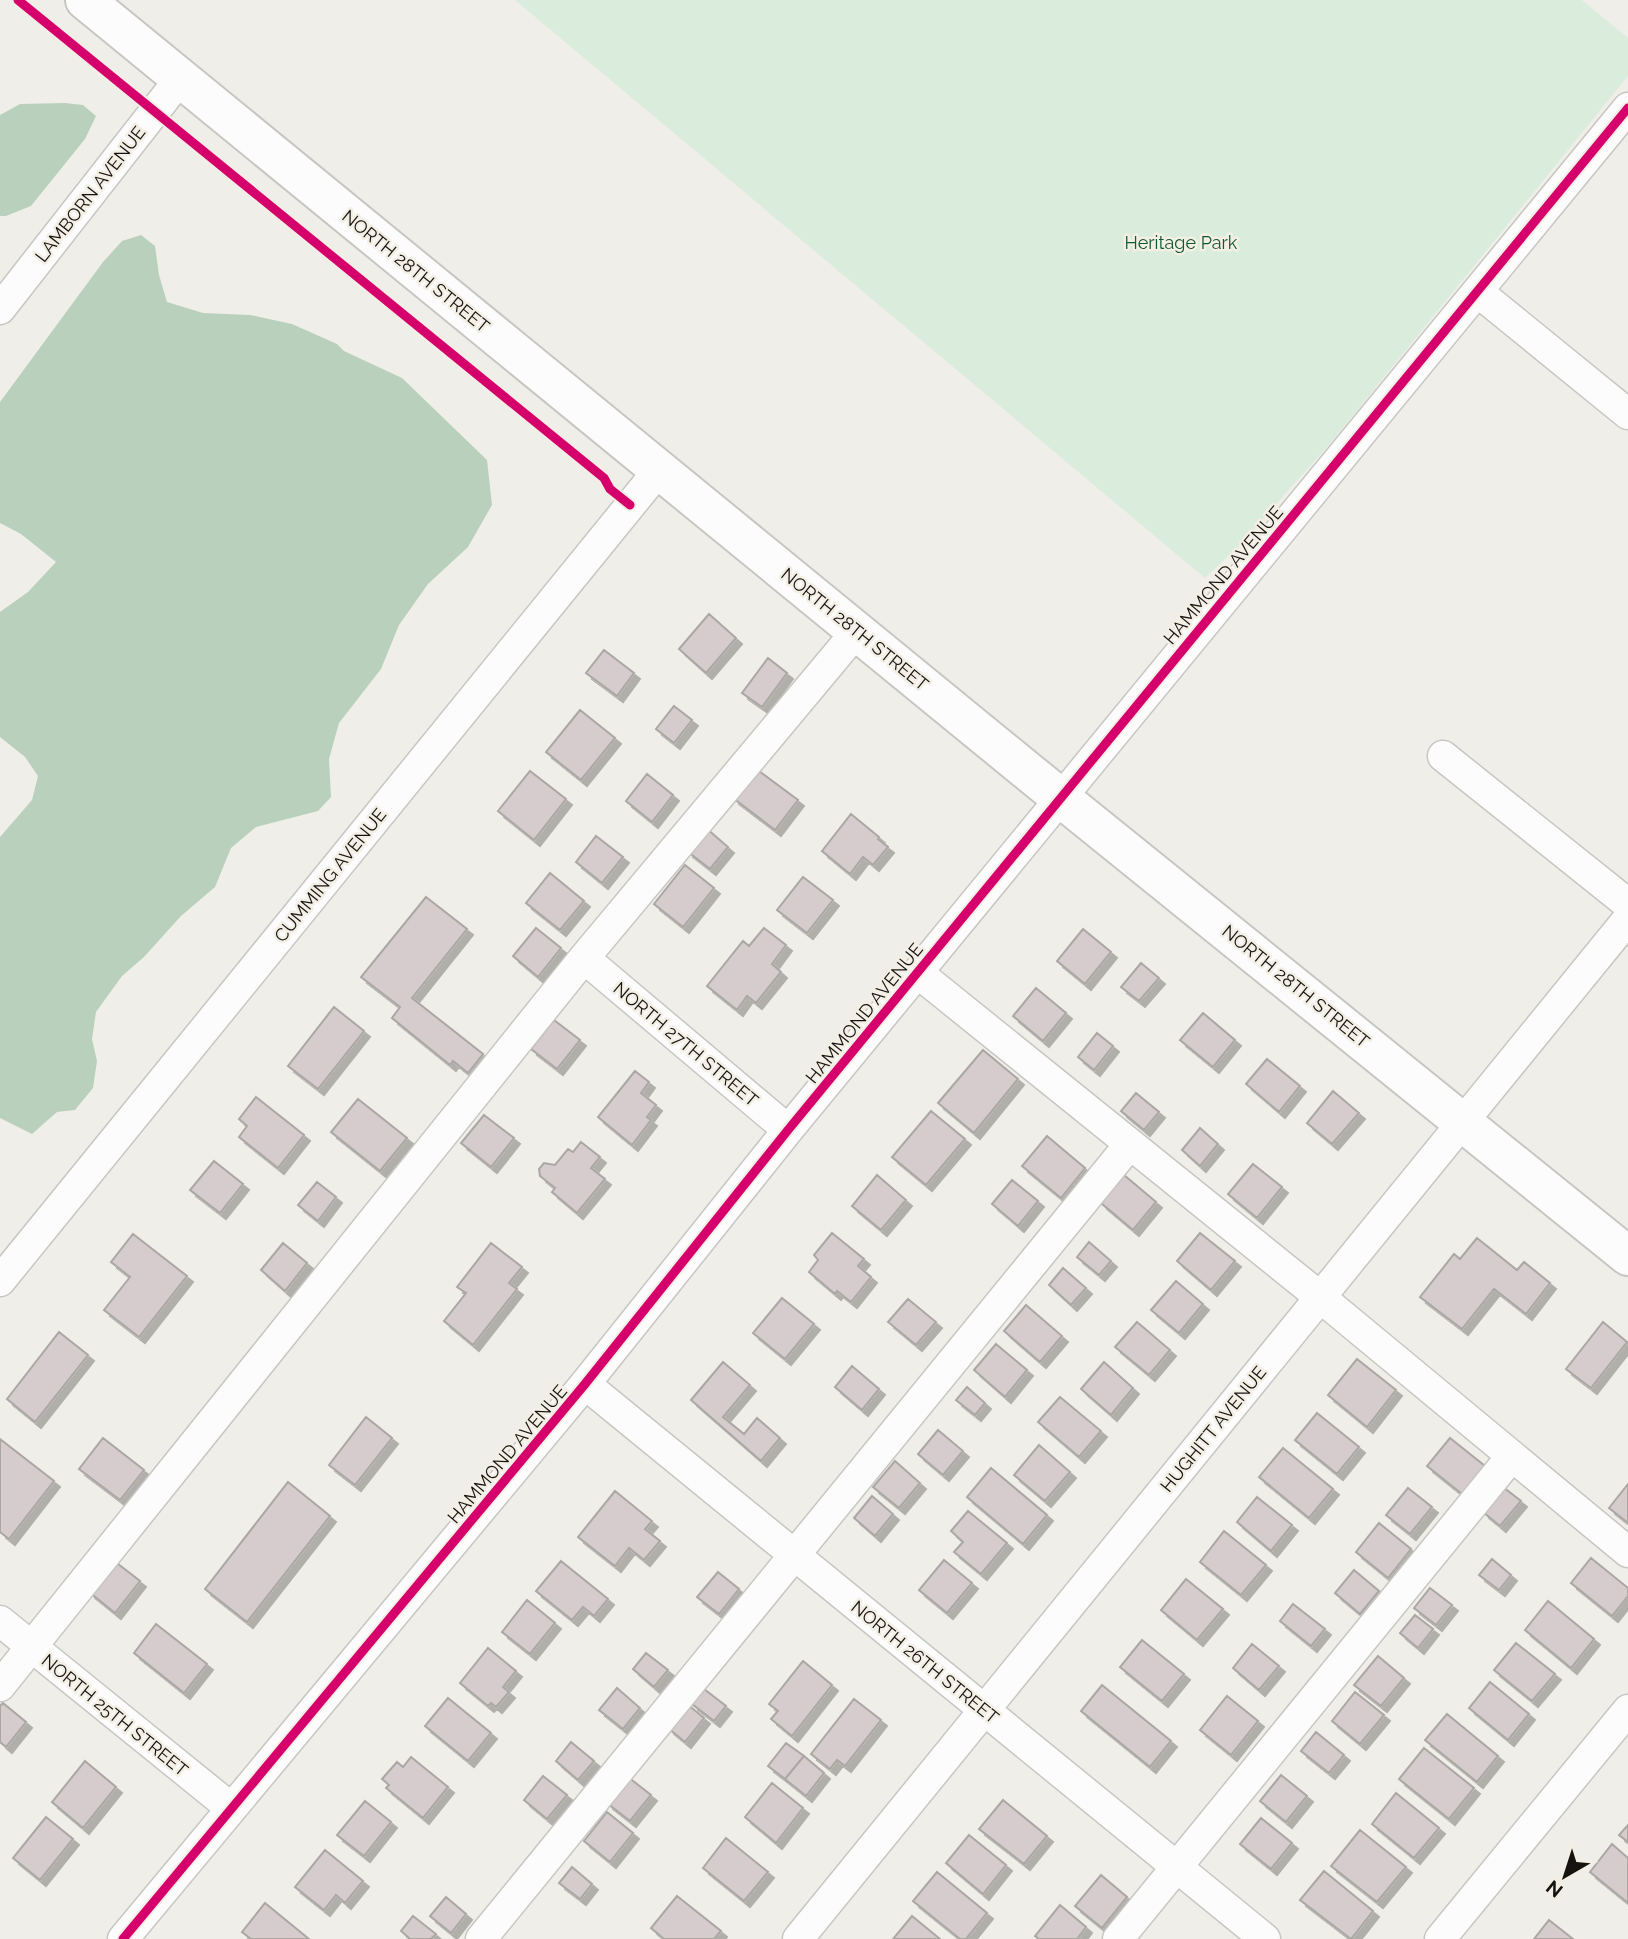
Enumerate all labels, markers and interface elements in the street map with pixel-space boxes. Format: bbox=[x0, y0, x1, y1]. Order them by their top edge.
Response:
street label: LAMBORN AVENUE bbox=[31, 122, 150, 266]
street label: NORTH 28TH STREET bbox=[338, 205, 494, 337]
park label: Heritage Park bbox=[1125, 232, 1238, 253]
street label: HAMMOND AVENUE bbox=[1159, 502, 1287, 648]
street label: NORTH 28TH STREET bbox=[777, 563, 933, 695]
street label: CUMMING AVENUE bbox=[270, 804, 390, 946]
street label: NORTH 28TH STREET bbox=[1218, 920, 1374, 1052]
street label: HAMMOND AVENUE bbox=[801, 939, 927, 1087]
street label: NORTH 27TH STREET bbox=[610, 977, 762, 1111]
street label: HUGHITT AVENUE bbox=[1156, 1362, 1270, 1496]
street label: HAMMOND AVENUE bbox=[443, 1381, 571, 1527]
street label: NORTH 26TH STREET bbox=[847, 1596, 1003, 1728]
street label: NORTH 25TH STREET bbox=[38, 1650, 192, 1780]
north arrow bbox=[1530, 1841, 1600, 1911]
text: N bbox=[1542, 1876, 1567, 1902]

